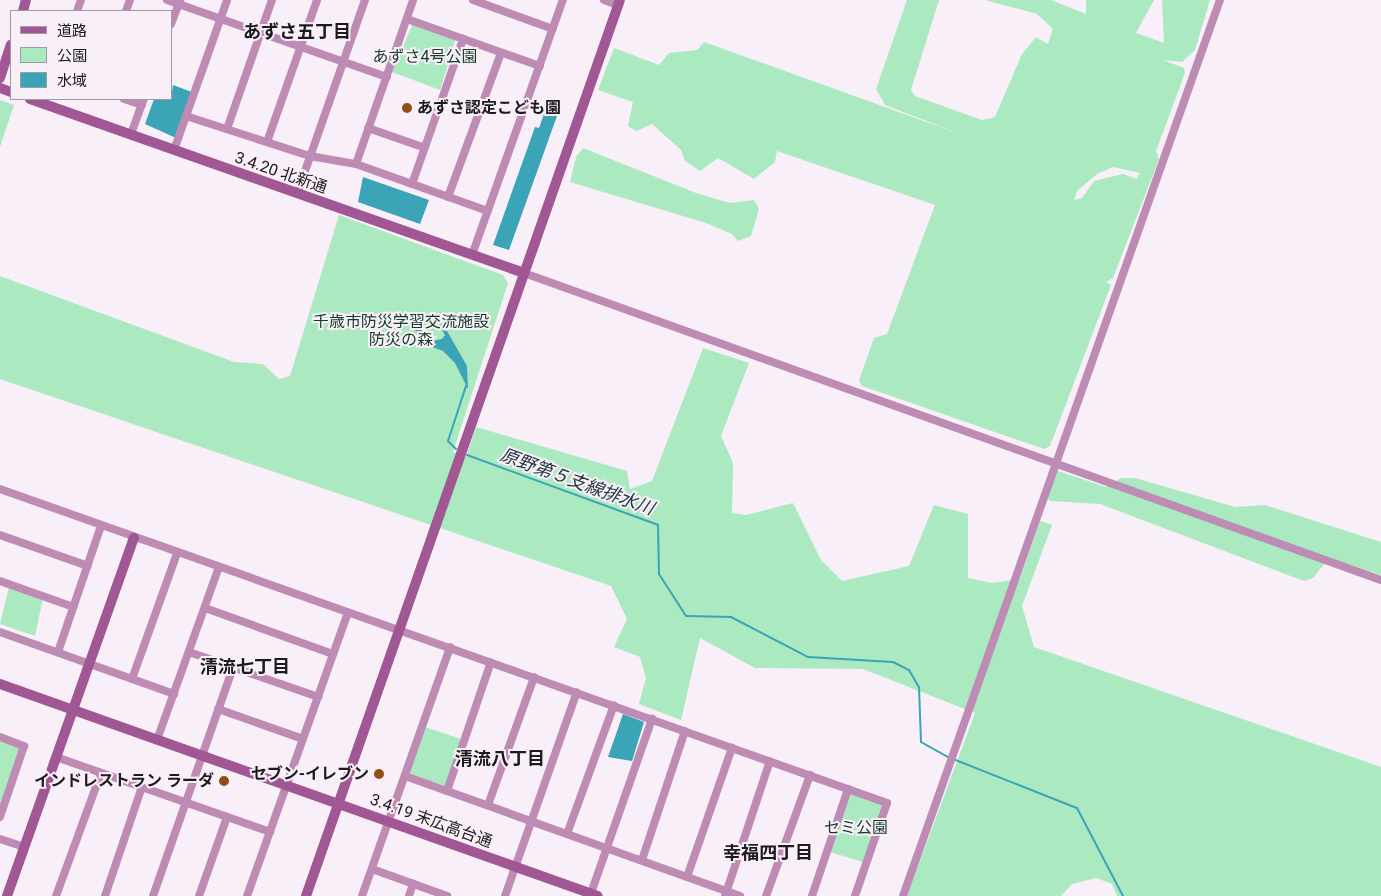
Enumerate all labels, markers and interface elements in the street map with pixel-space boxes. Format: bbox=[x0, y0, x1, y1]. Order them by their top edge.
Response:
legend bbox=[10, 10, 172, 100]
district label: あずさ五丁目 bbox=[243, 21, 351, 43]
text: 道路 bbox=[57, 22, 87, 40]
text: 公園 bbox=[57, 47, 87, 65]
park label: あずさ4号公園 bbox=[373, 47, 477, 67]
text: 水域 bbox=[57, 72, 87, 90]
place label: あずさ認定こども園 bbox=[417, 98, 561, 118]
marker: あずさ認定こども園 bbox=[401, 102, 413, 114]
street label: 3.4.20 北新通 bbox=[232, 148, 330, 198]
park label: 千歳市防災学習交流施設 防災の森 bbox=[313, 312, 489, 350]
water label: 原野第５支線排水川 bbox=[497, 444, 657, 520]
district label: 清流七丁目 bbox=[200, 656, 290, 678]
district label: 清流八丁目 bbox=[455, 748, 545, 770]
place label: セブン-イレブン bbox=[251, 764, 369, 784]
marker: セブン-イレブン bbox=[373, 768, 385, 780]
place label: インドレストラン ラーダ bbox=[34, 771, 214, 791]
marker: インドレストラン ラーダ bbox=[218, 775, 230, 787]
street label: 3.4.19 末広高台通 bbox=[367, 790, 495, 852]
park label: セミ公園 bbox=[824, 818, 888, 838]
district label: 幸福四丁目 bbox=[723, 842, 813, 864]

